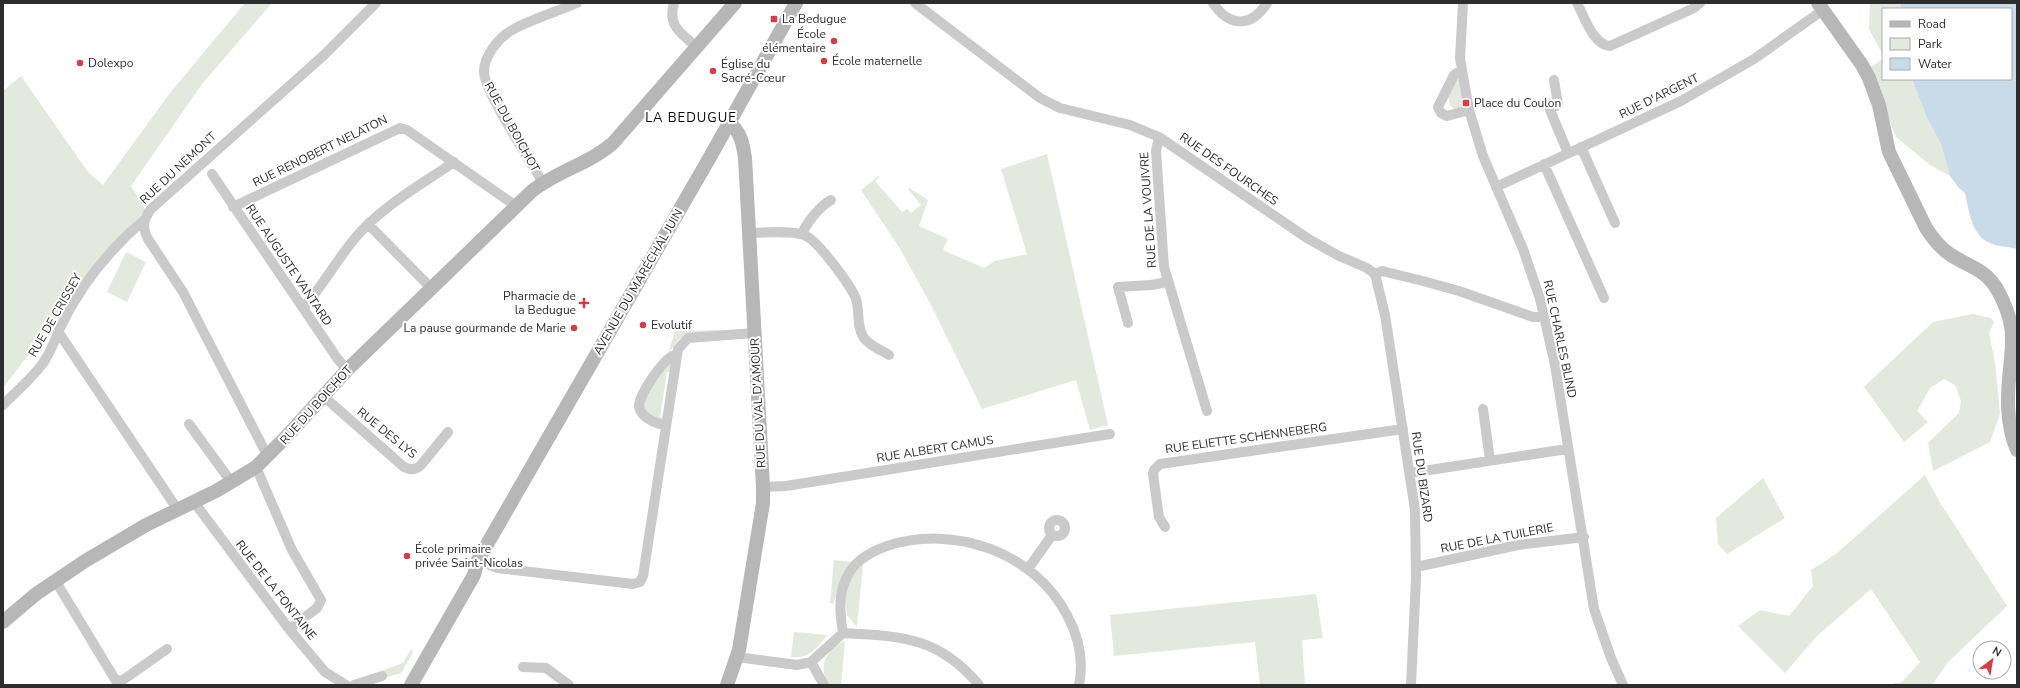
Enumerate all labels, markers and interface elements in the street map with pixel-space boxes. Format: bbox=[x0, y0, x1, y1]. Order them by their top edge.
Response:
legend bbox=[1882, 8, 2012, 80]
place label: La Bedugue bbox=[782, 11, 846, 27]
marker: La Bedugue bbox=[769, 14, 779, 24]
text: Road bbox=[1918, 16, 1946, 32]
place label: École élémentaire bbox=[762, 26, 826, 56]
marker: École élémentaire bbox=[829, 36, 839, 46]
text: Park bbox=[1918, 36, 1943, 52]
place label: École maternelle bbox=[832, 53, 922, 69]
place label: Dolexpo bbox=[88, 55, 134, 71]
place label: Église du Sacré-Cœur bbox=[721, 56, 786, 86]
marker: École maternelle bbox=[819, 56, 829, 66]
text: Water bbox=[1918, 56, 1952, 72]
marker: Dolexpo bbox=[75, 58, 85, 68]
marker: Église du Sacré-Cœur bbox=[708, 66, 718, 76]
street label: RUE D'ARGENT bbox=[1616, 69, 1702, 122]
street label: RUE DU BOICHOT bbox=[481, 79, 544, 176]
place label: Place du Coulon bbox=[1474, 95, 1561, 111]
marker: Place du Coulon bbox=[1461, 98, 1471, 108]
district label: LA BEDUGUE bbox=[645, 109, 737, 127]
street label: RUE RENOBERT NELATON bbox=[250, 111, 390, 191]
street label: RUE DU NEMONT bbox=[136, 128, 220, 208]
street label: RUE DES FOURCHES bbox=[1177, 129, 1281, 209]
street label: RUE DE LA VOUIVRE bbox=[1136, 151, 1160, 269]
street label: RUE AUGUSTE VANTARD bbox=[242, 201, 336, 329]
street label: AVENUE DU MARÉCHAL JUIN bbox=[590, 206, 686, 358]
street label: RUE DE CRISSEY bbox=[25, 270, 86, 360]
street label: RUE CHARLES BLIND bbox=[1540, 279, 1580, 400]
place label: Pharmacie de la Bedugue bbox=[503, 288, 576, 318]
marker: Pharmacie de la Bedugue bbox=[579, 298, 589, 308]
place label: Evolutif bbox=[651, 317, 693, 333]
place label: La pause gourmande de Marie bbox=[404, 320, 566, 336]
marker: Evolutif bbox=[638, 320, 648, 330]
marker: La pause gourmande de Marie bbox=[569, 323, 579, 333]
street label: RUE DU VAL D'AMOUR bbox=[747, 338, 769, 468]
street label: RUE DU BOICHOT bbox=[276, 362, 356, 448]
street label: RUE DES LYS bbox=[354, 404, 420, 462]
street label: RUE ELIETTE SCHENNEBERG bbox=[1164, 419, 1328, 457]
street label: RUE DU BIZARD bbox=[1408, 431, 1436, 523]
street label: RUE ALBERT CAMUS bbox=[875, 432, 995, 466]
street label: RUE DE LA TUILERIE bbox=[1439, 519, 1555, 557]
street label: RUE DE LA FONTAINE bbox=[232, 537, 320, 643]
place label: École primaire privée Saint-Nicolas bbox=[415, 541, 523, 571]
marker: École primaire privée Saint-Nicolas bbox=[402, 551, 412, 561]
north arrow bbox=[1972, 640, 2012, 680]
text: N bbox=[1990, 643, 2004, 660]

